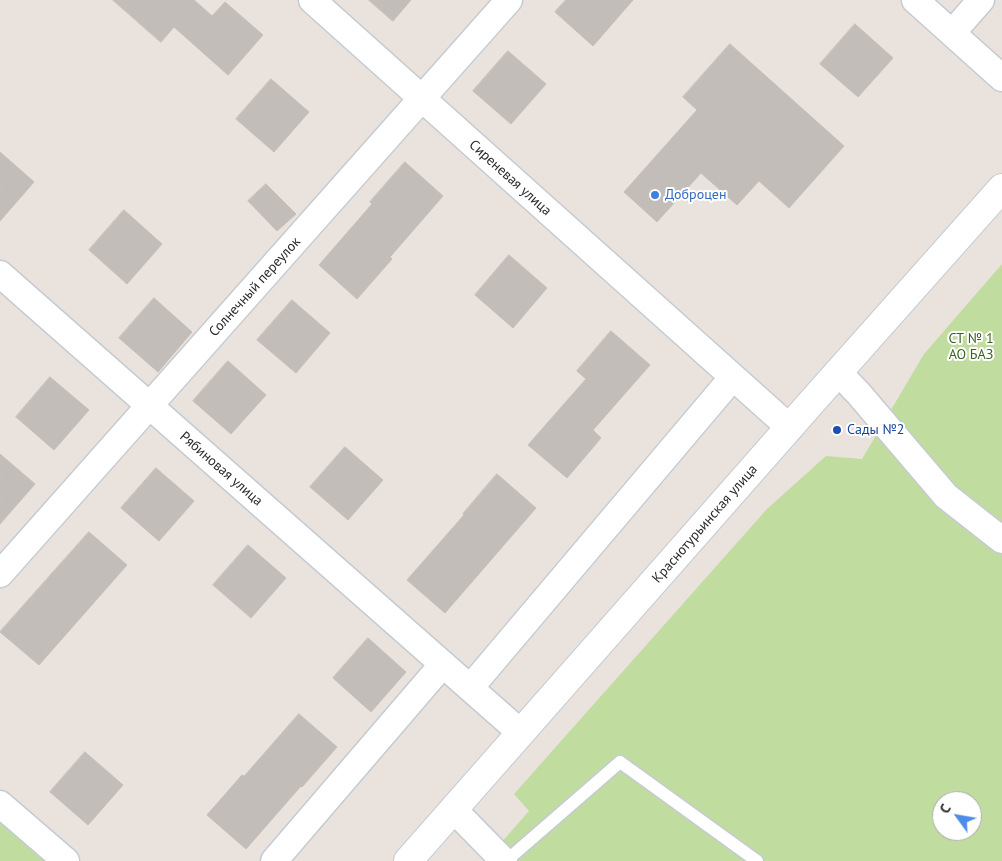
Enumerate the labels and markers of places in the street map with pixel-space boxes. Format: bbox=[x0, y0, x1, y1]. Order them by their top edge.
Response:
place label: Доброцен bbox=[665, 187, 726, 203]
marker: Доброцен bbox=[649, 189, 661, 201]
place label: Сады №2 bbox=[847, 422, 904, 438]
marker: Сады №2 bbox=[831, 424, 843, 436]

